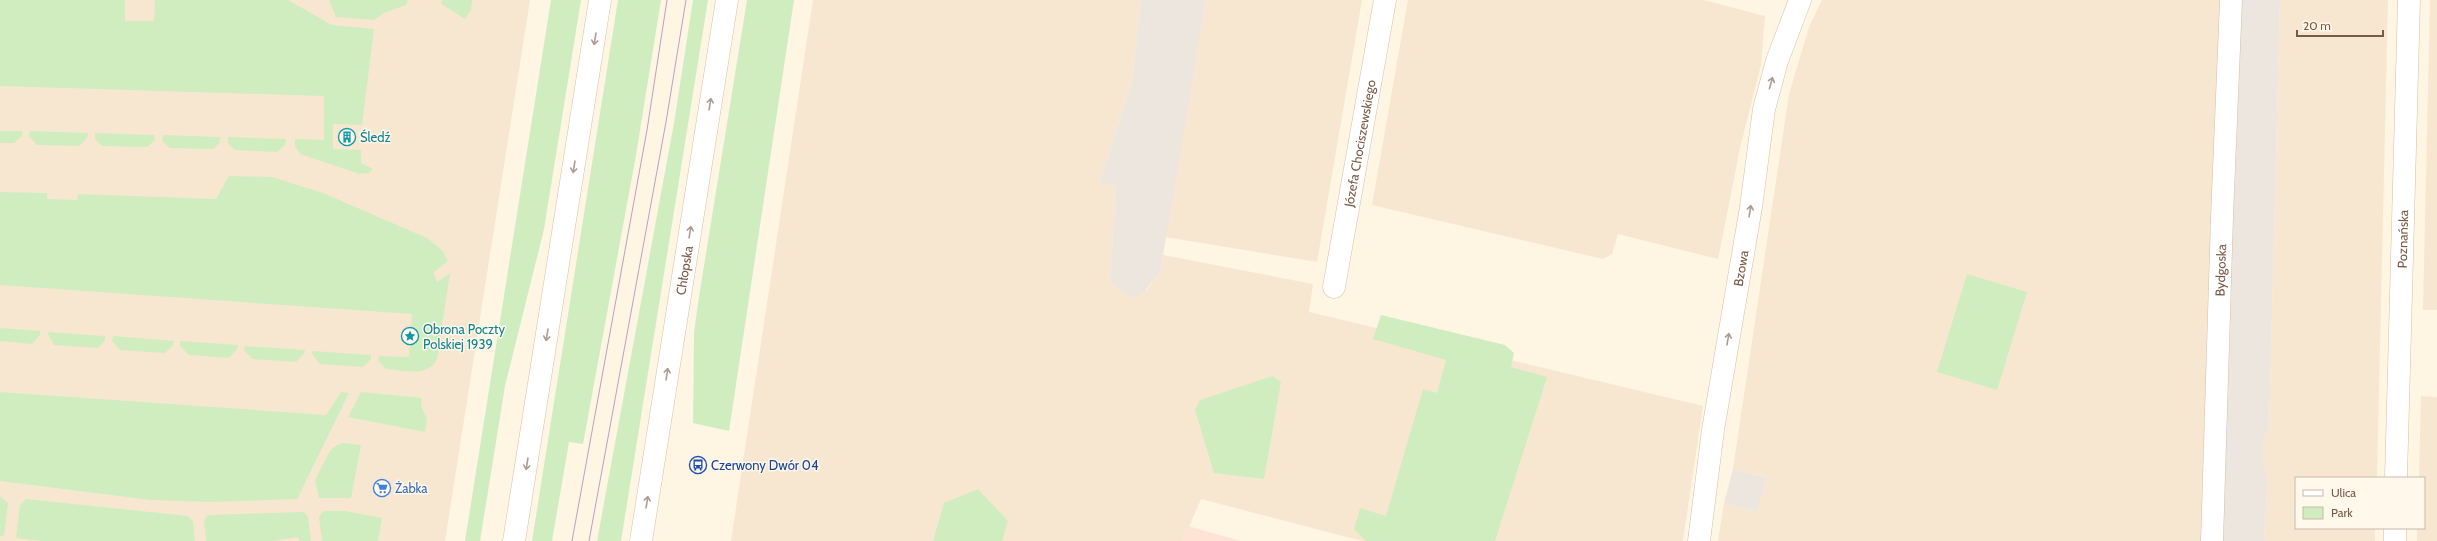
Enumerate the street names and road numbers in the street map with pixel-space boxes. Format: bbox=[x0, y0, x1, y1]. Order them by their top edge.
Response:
street label: Józefa Chociszewskiego bbox=[1340, 78, 1379, 209]
street label: Poznańska bbox=[2394, 209, 2411, 269]
street label: Bydgoska bbox=[2212, 243, 2229, 296]
street label: Chłopska bbox=[672, 244, 696, 296]
street label: Bzowa bbox=[1730, 248, 1752, 287]

